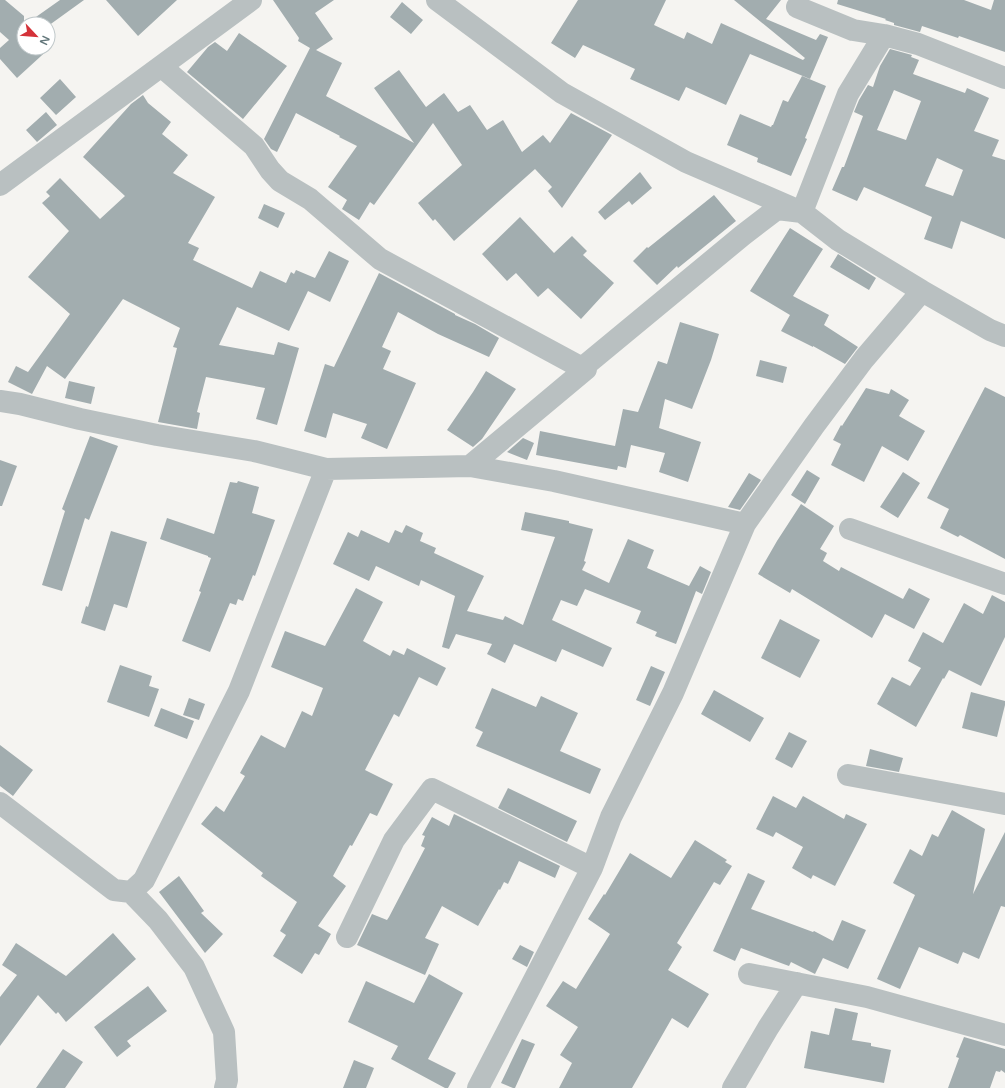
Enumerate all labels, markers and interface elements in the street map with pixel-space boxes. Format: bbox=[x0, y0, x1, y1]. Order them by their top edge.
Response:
north arrow bbox=[16, 16, 56, 56]
text: N bbox=[37, 33, 52, 47]

